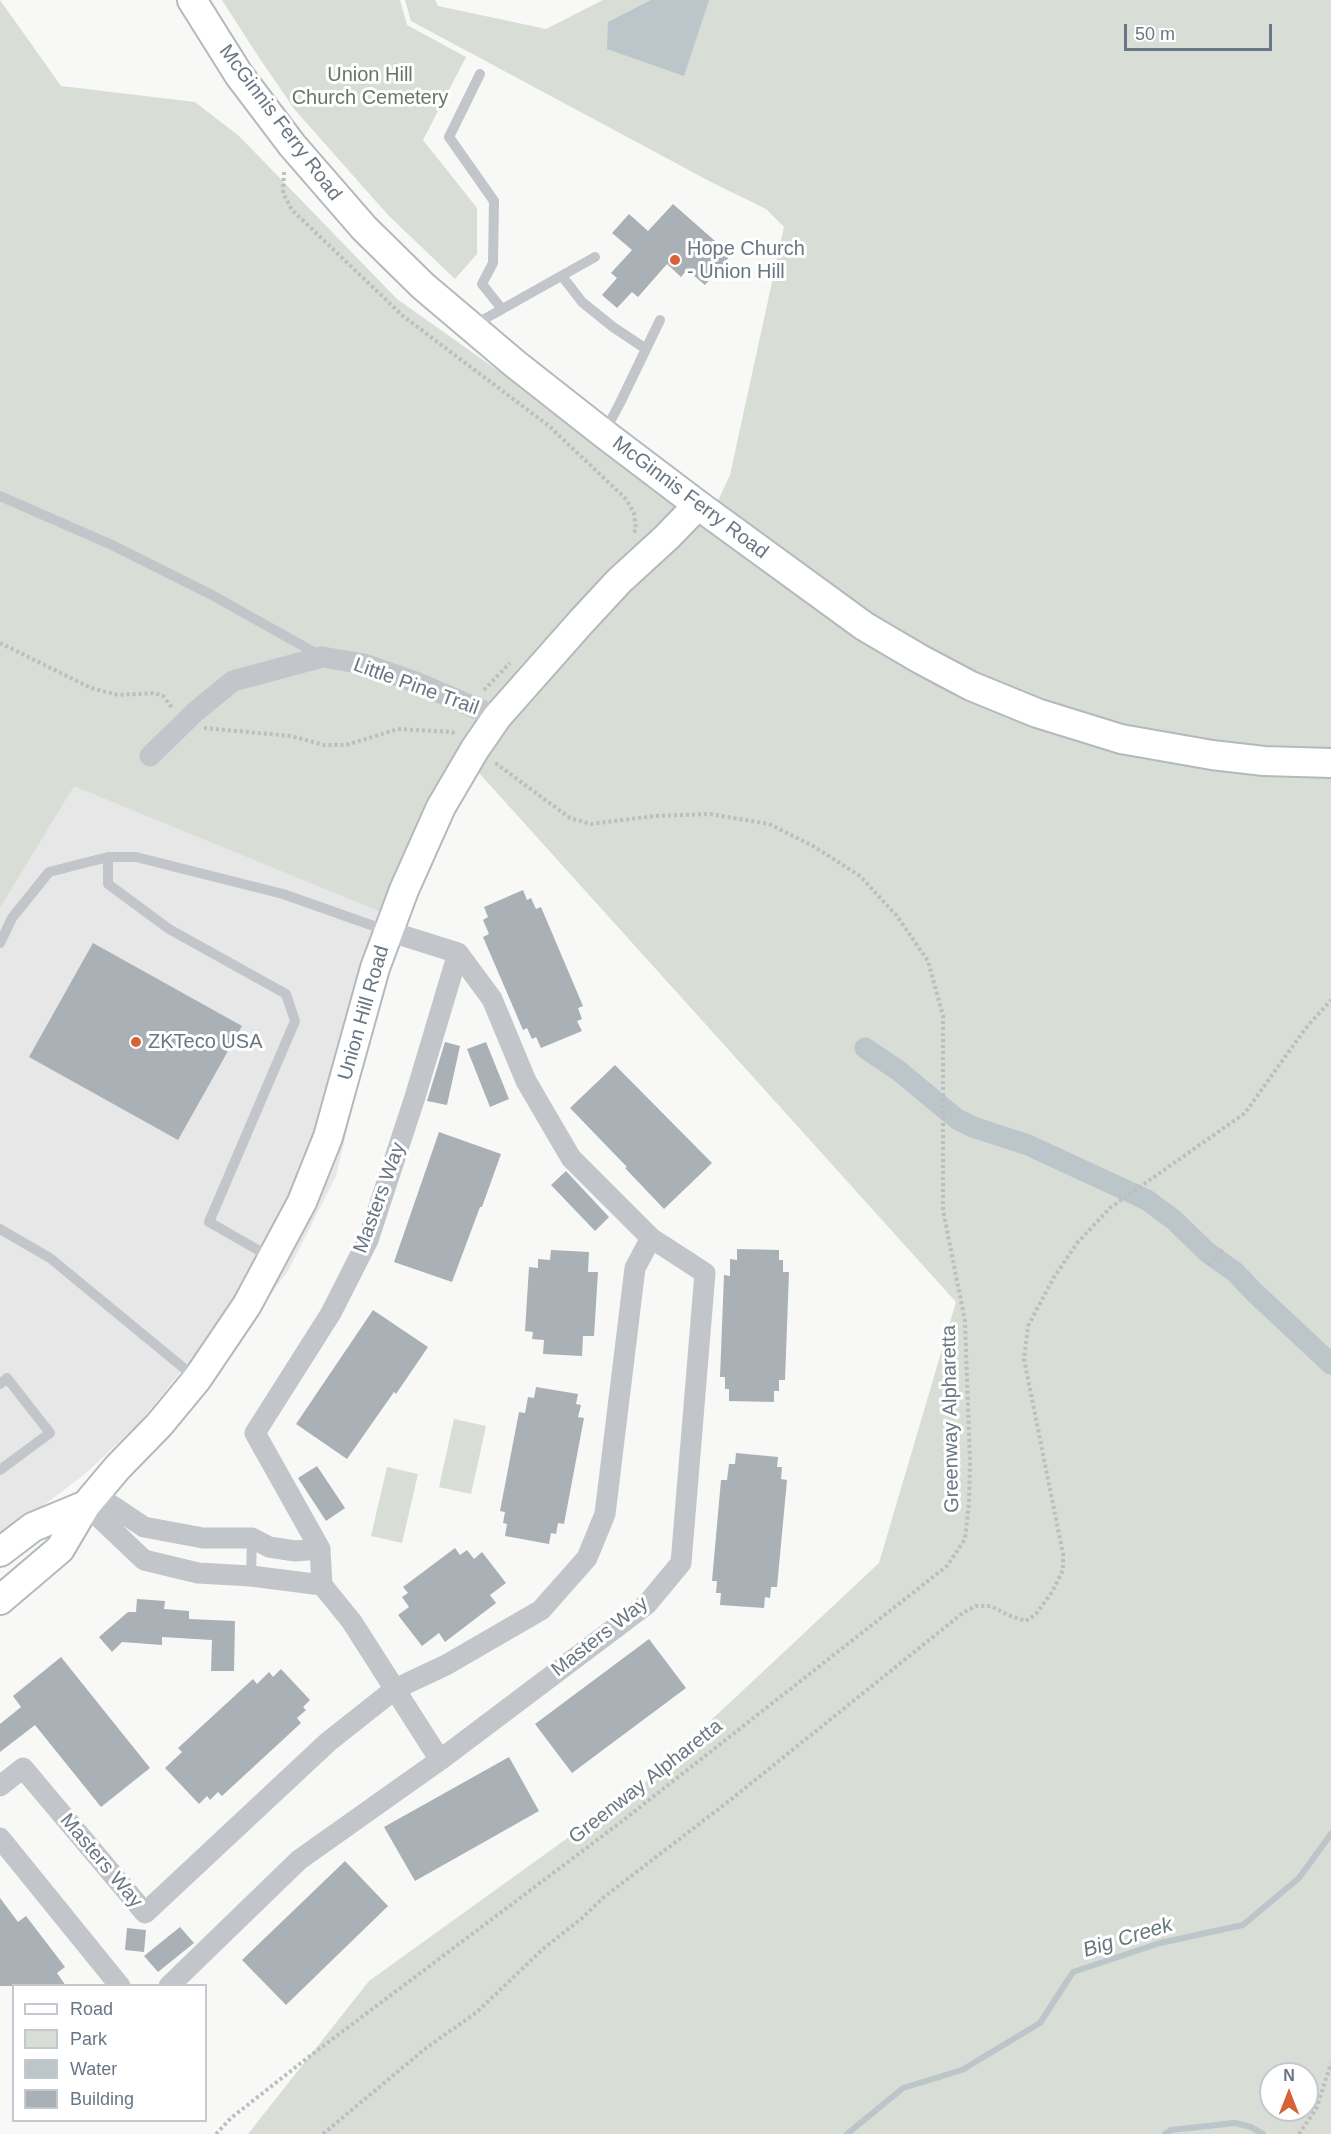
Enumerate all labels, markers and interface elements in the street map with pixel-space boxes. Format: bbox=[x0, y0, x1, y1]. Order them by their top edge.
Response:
scale bar bbox=[1127, 12, 1276, 50]
text: 50 m bbox=[1135, 24, 1175, 44]
street label: McGinnis Ferry Road bbox=[214, 40, 346, 206]
park label: Union Hill Church Cemetery bbox=[292, 63, 448, 110]
place label: Hope Church - Union Hill bbox=[687, 237, 805, 284]
marker: Hope Church - Union Hill bbox=[668, 253, 682, 267]
street label: McGinnis Ferry Road bbox=[607, 432, 773, 564]
street label: Little Pine Trail bbox=[350, 653, 482, 721]
street label: Union Hill Road bbox=[333, 943, 395, 1083]
place label: ZKTeco USA bbox=[148, 1030, 262, 1054]
marker: ZKTeco USA bbox=[129, 1035, 143, 1049]
street label: Masters Way bbox=[349, 1139, 411, 1257]
street label: Greenway Alpharetta bbox=[937, 1325, 965, 1513]
street label: Masters Way bbox=[547, 1592, 653, 1682]
street label: Greenway Alpharetta bbox=[565, 1715, 727, 1849]
street label: Masters Way bbox=[55, 1809, 147, 1913]
water label: Big Creek bbox=[1080, 1912, 1176, 1964]
legend bbox=[12, 1984, 207, 2122]
text: Road bbox=[70, 1999, 113, 2019]
text: Park bbox=[70, 2029, 107, 2049]
text: Water bbox=[70, 2059, 117, 2079]
north arrow bbox=[1259, 2062, 1319, 2122]
text: N bbox=[1283, 2067, 1295, 2084]
text: Building bbox=[70, 2089, 134, 2109]

